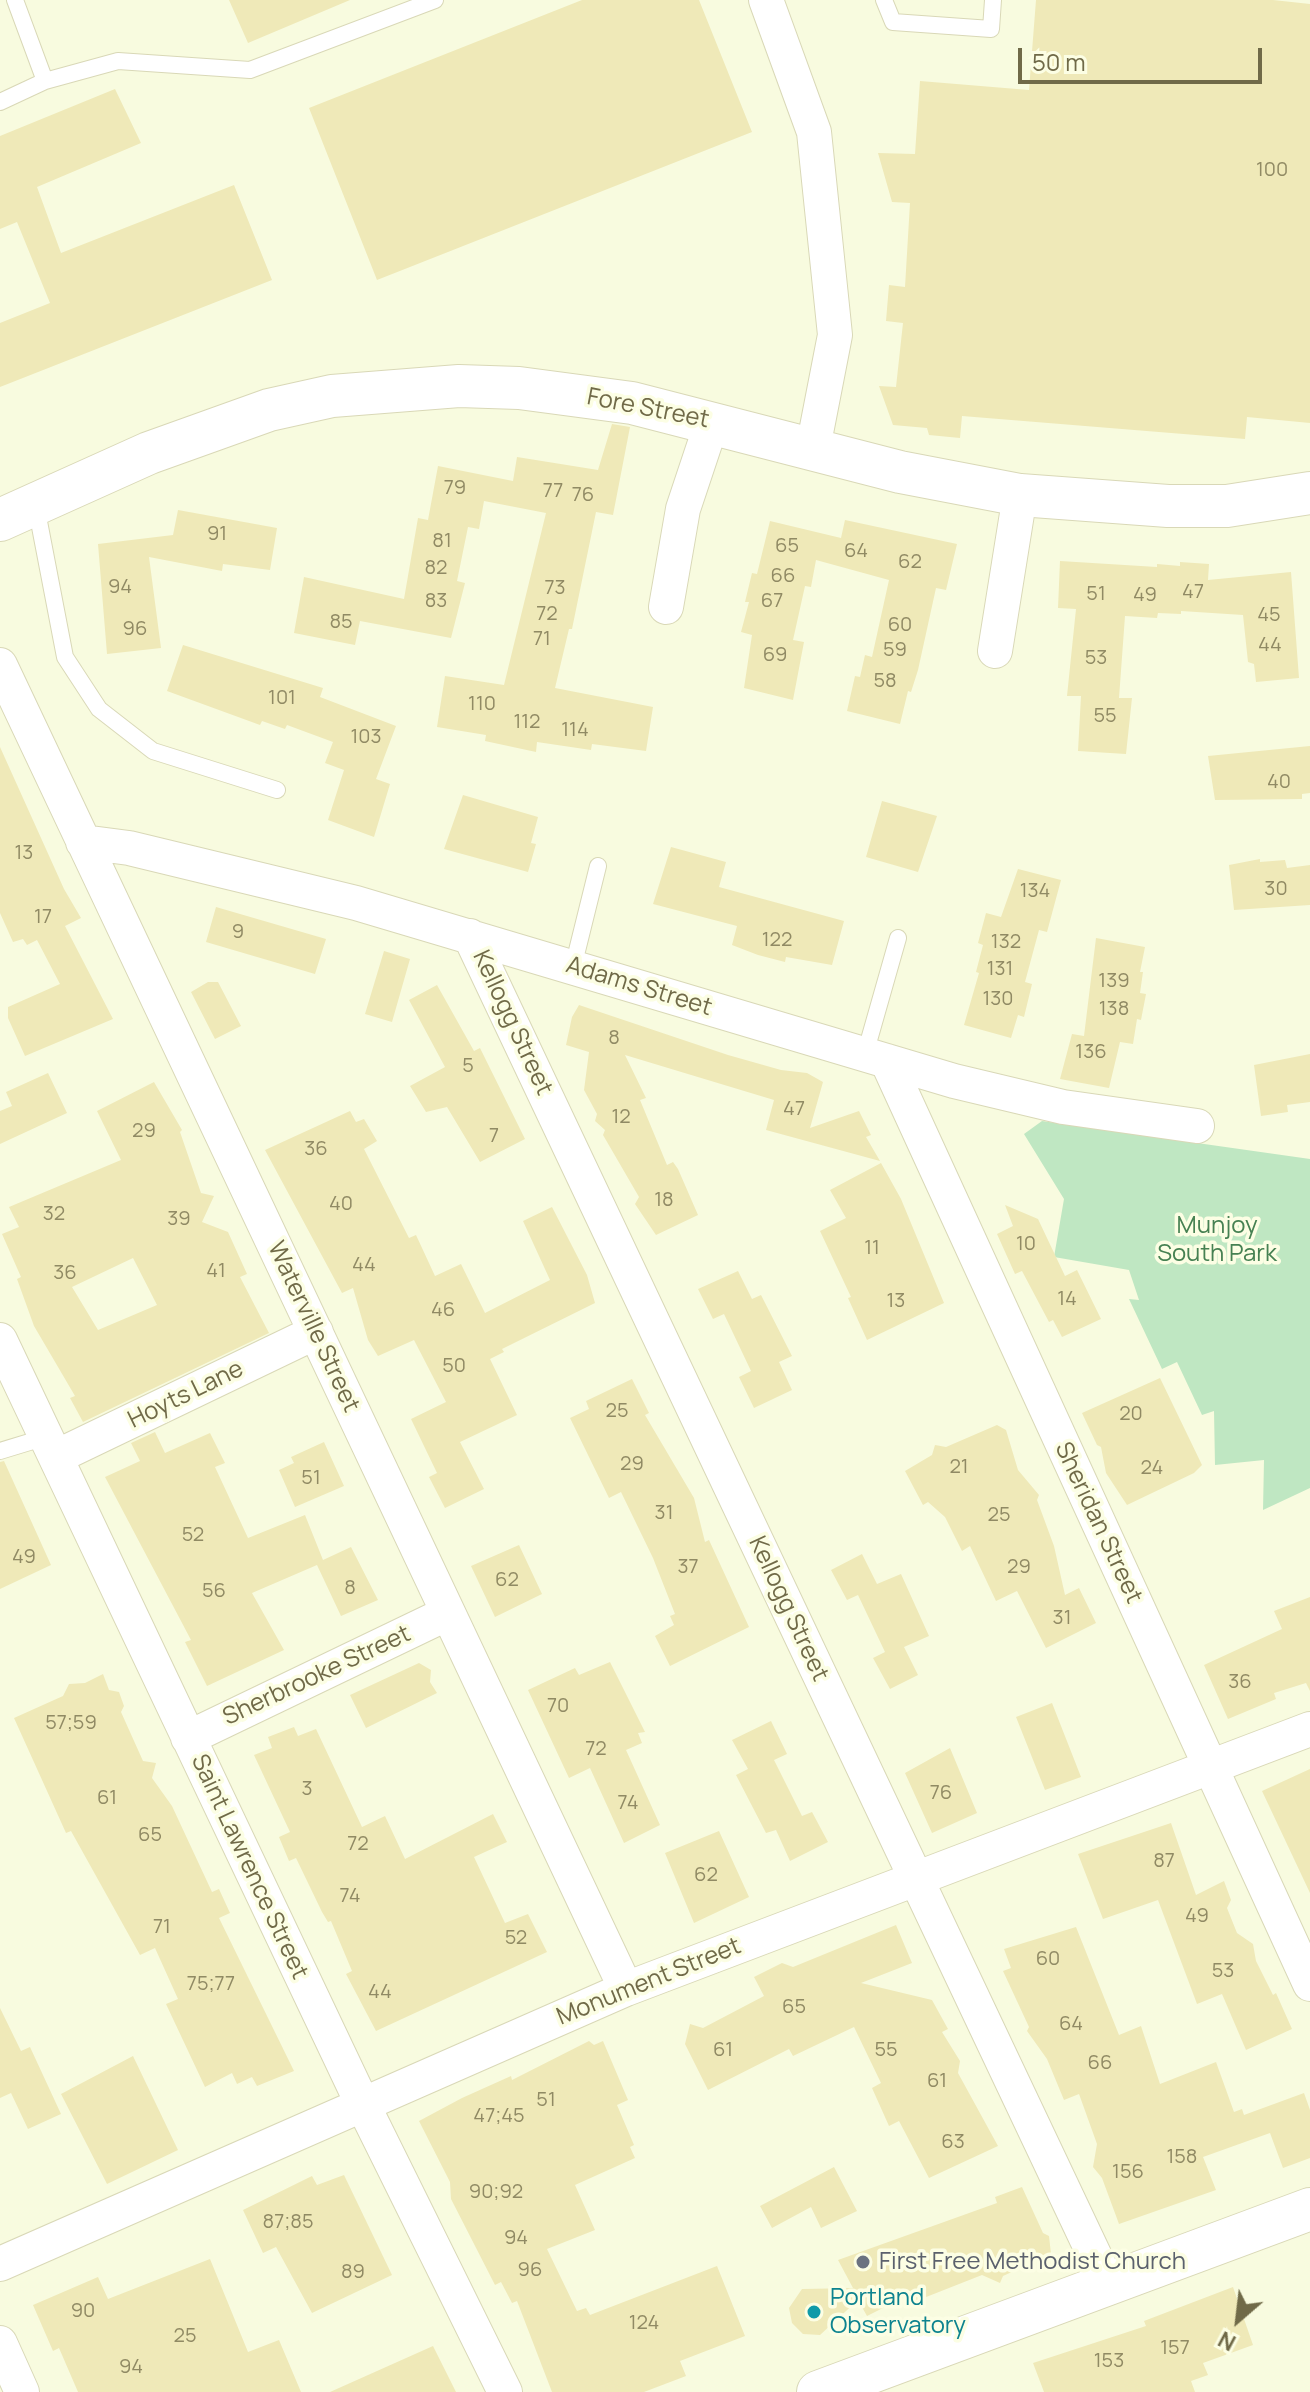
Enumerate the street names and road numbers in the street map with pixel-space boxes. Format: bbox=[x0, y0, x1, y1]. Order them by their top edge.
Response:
street label: Fore Street bbox=[585, 383, 711, 435]
street label: Kellogg Street bbox=[466, 946, 558, 1100]
street label: Adams Street bbox=[563, 951, 715, 1023]
street label: Waterville Street bbox=[261, 1237, 365, 1417]
street label: Hoyts Lane bbox=[124, 1355, 248, 1435]
street label: Sheridan Street bbox=[1048, 1438, 1148, 1608]
street label: Kellogg Street bbox=[742, 1532, 834, 1686]
street label: Sherbrooke Street bbox=[219, 1620, 415, 1732]
street label: Saint Lawrence Street bbox=[184, 1750, 314, 1984]
street label: Monument Street bbox=[553, 1932, 745, 2032]

